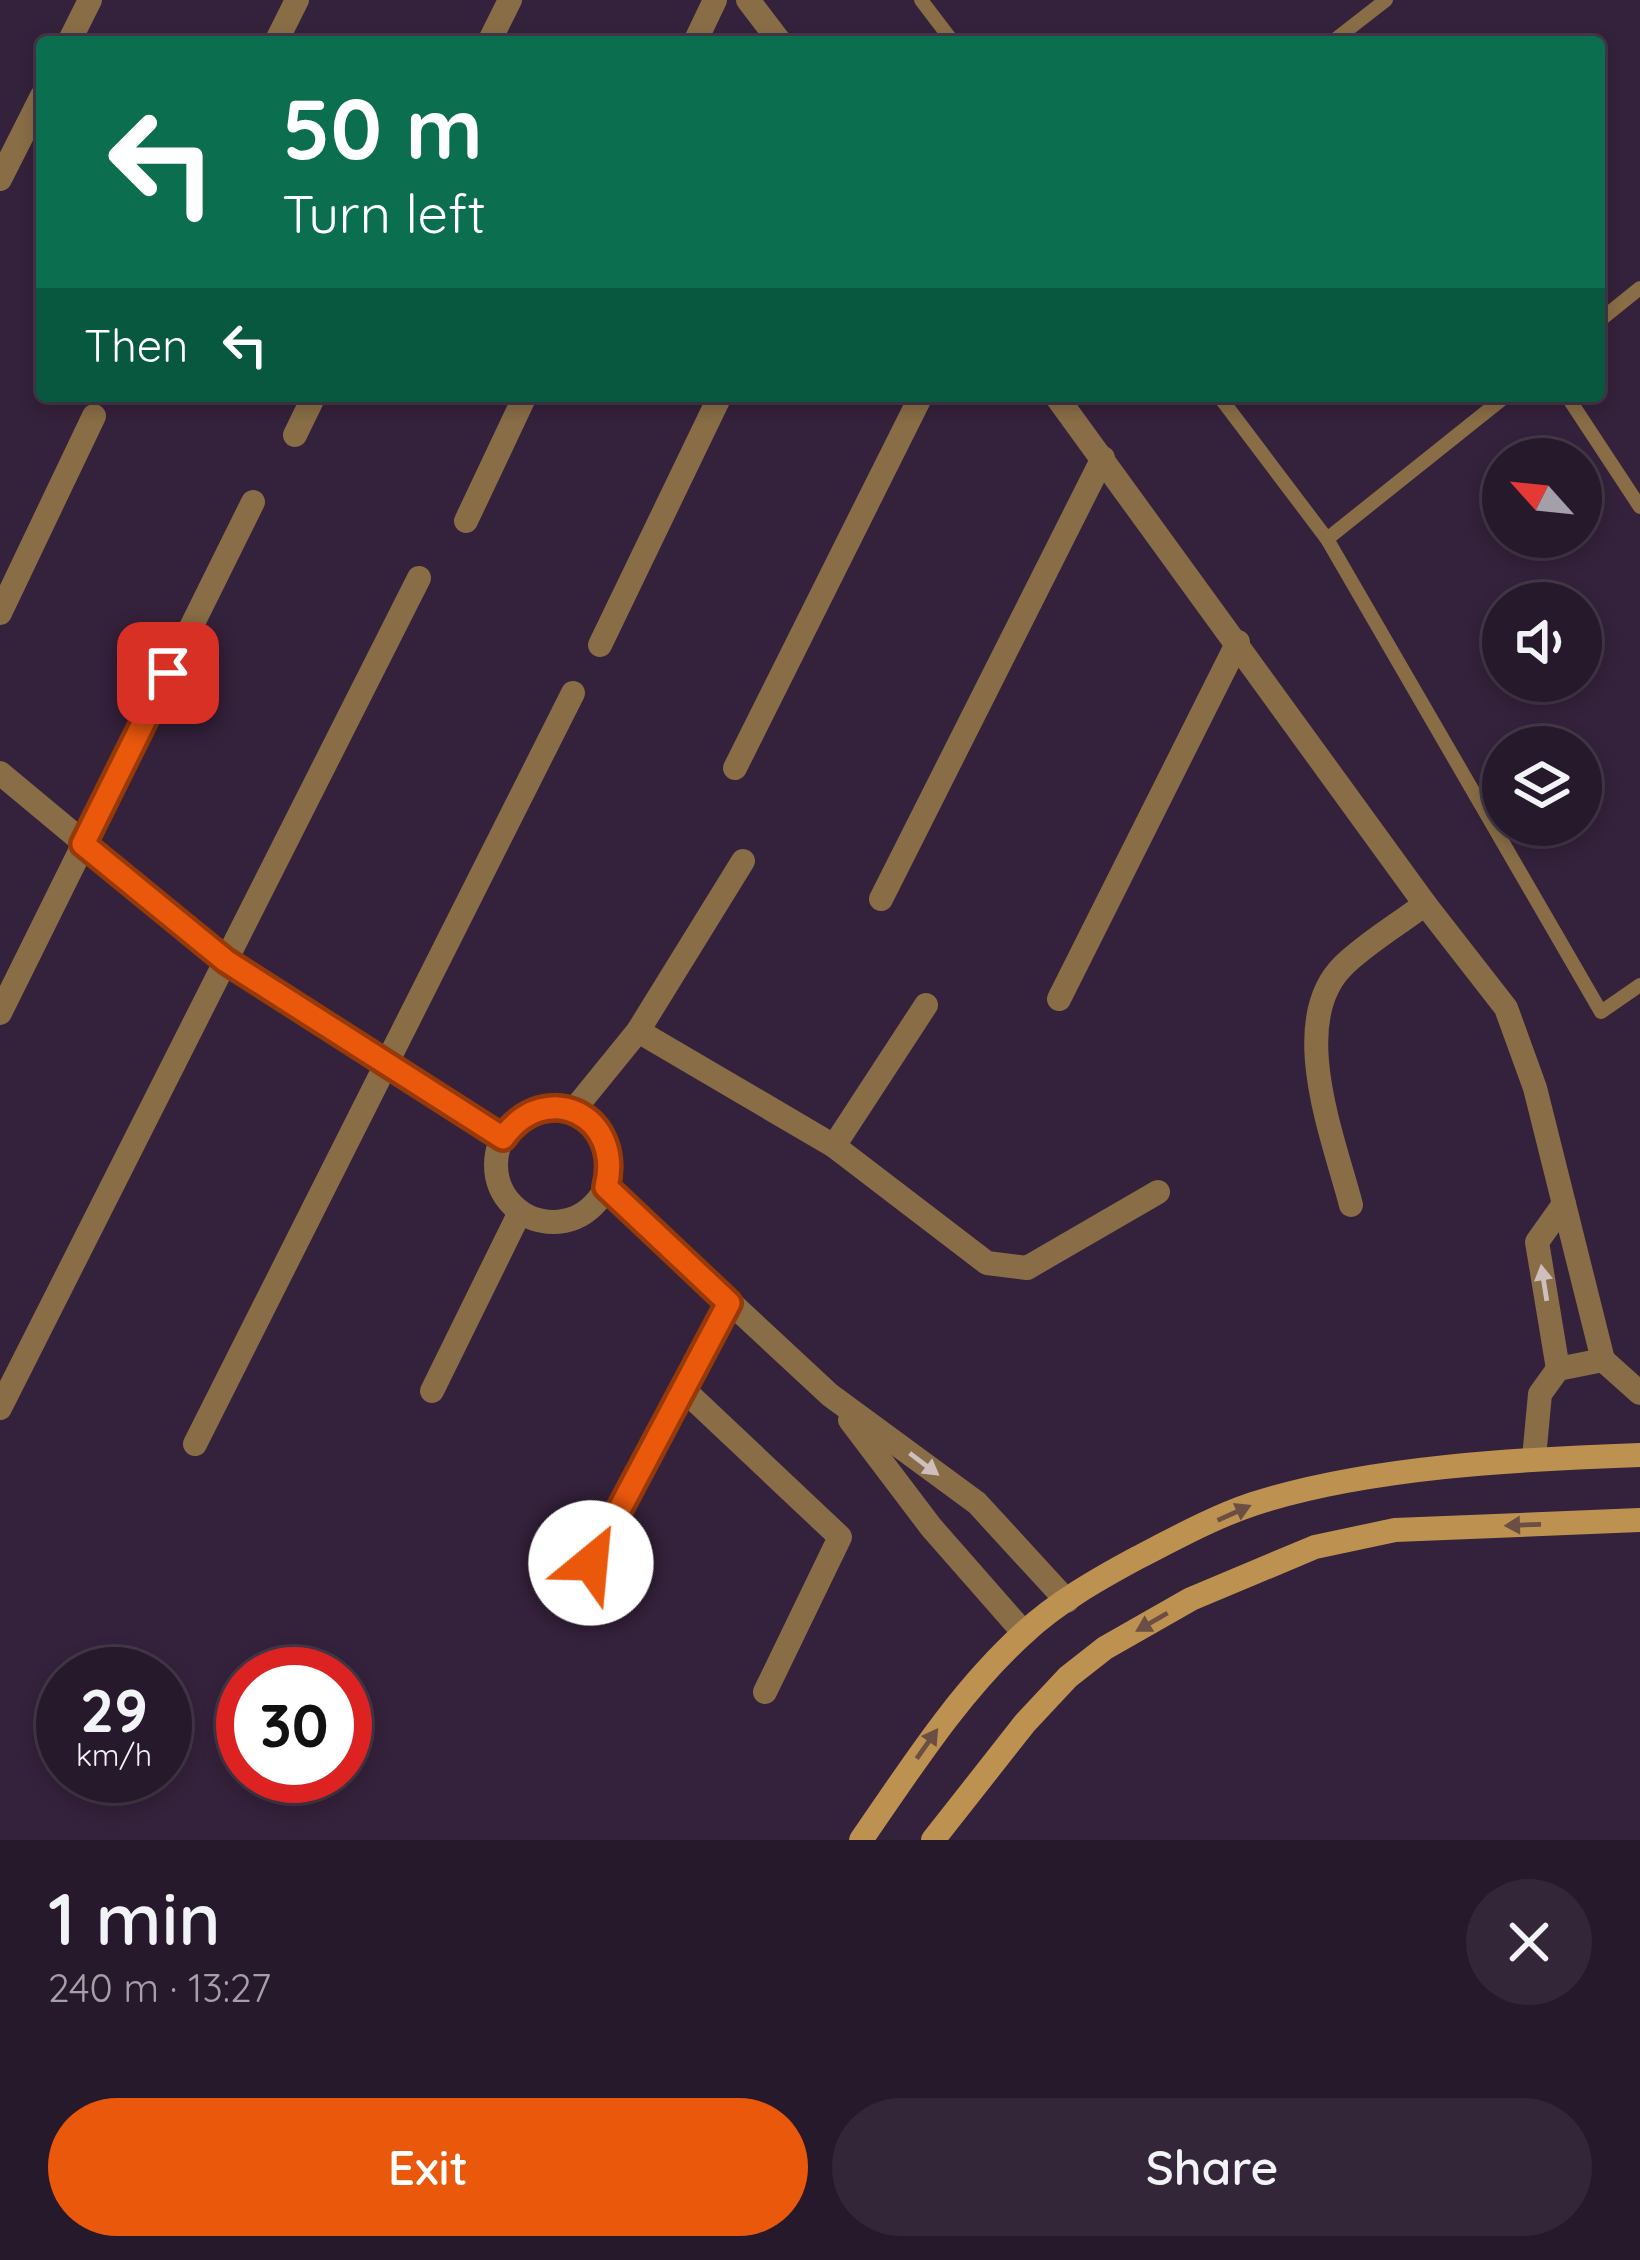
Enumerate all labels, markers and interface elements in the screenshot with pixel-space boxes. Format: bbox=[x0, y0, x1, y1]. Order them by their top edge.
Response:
text: 50 m bbox=[282, 75, 483, 180]
icon: left bbox=[84, 84, 240, 240]
text: Turn left bbox=[282, 179, 486, 247]
icon: left bbox=[212, 312, 278, 378]
text: Then bbox=[84, 317, 188, 373]
north arrow bbox=[1482, 438, 1602, 558]
map controls bbox=[1482, 438, 1602, 846]
button: sound bbox=[1482, 582, 1602, 702]
pin bbox=[117, 622, 219, 724]
icon: arrive bbox=[135, 640, 201, 706]
button: layers bbox=[1482, 726, 1602, 846]
one-way arrow bbox=[1534, 1263, 1552, 1301]
one-way arrow bbox=[908, 1452, 940, 1476]
position arrow bbox=[528, 1500, 654, 1626]
one-way arrow bbox=[1216, 1502, 1251, 1522]
one-way arrow bbox=[1503, 1516, 1541, 1535]
one-way arrow bbox=[1135, 1610, 1168, 1631]
speed limit sign: 30 bbox=[216, 1647, 372, 1803]
text: 29 bbox=[80, 1672, 148, 1747]
one-way arrow bbox=[915, 1728, 938, 1760]
text: km/h bbox=[76, 1736, 152, 1774]
text: 1 min bbox=[48, 1873, 221, 1963]
button: close bbox=[1466, 1879, 1592, 2005]
text: 240 m · 13:27 bbox=[48, 1963, 271, 2012]
button: Exit bbox=[48, 2098, 808, 2236]
button: Share bbox=[832, 2098, 1592, 2236]

